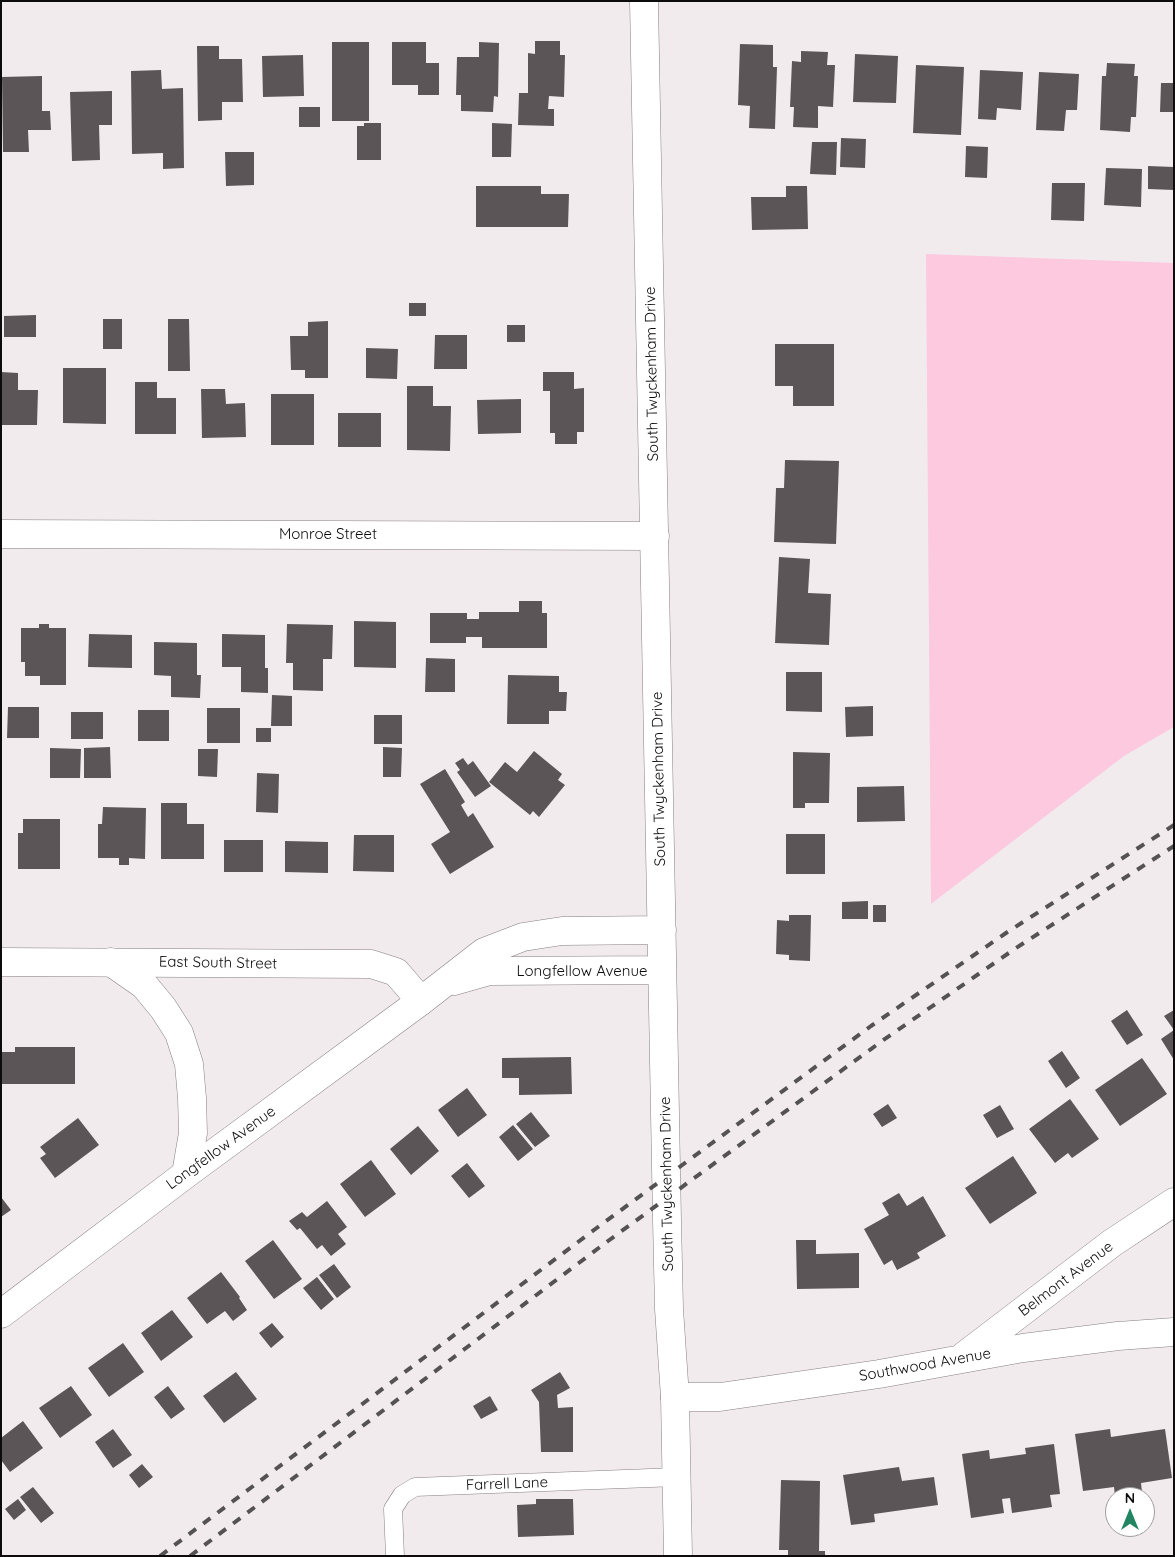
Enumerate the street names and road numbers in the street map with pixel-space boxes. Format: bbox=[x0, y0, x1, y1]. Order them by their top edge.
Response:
street label: South Twyckenham Drive bbox=[641, 286, 663, 462]
street label: Monroe Street bbox=[279, 525, 377, 543]
street label: South Twyckenham Drive bbox=[648, 691, 670, 867]
street label: East South Street bbox=[159, 953, 277, 973]
street label: Longfellow Avenue bbox=[517, 962, 647, 980]
street label: South Twyckenham Drive bbox=[656, 1096, 678, 1272]
street label: Longfellow Avenue bbox=[163, 1102, 279, 1194]
street label: Belmont Avenue bbox=[1015, 1238, 1117, 1320]
street label: Southwood Avenue bbox=[858, 1345, 992, 1385]
street label: Farrell Lane bbox=[466, 1474, 548, 1494]

